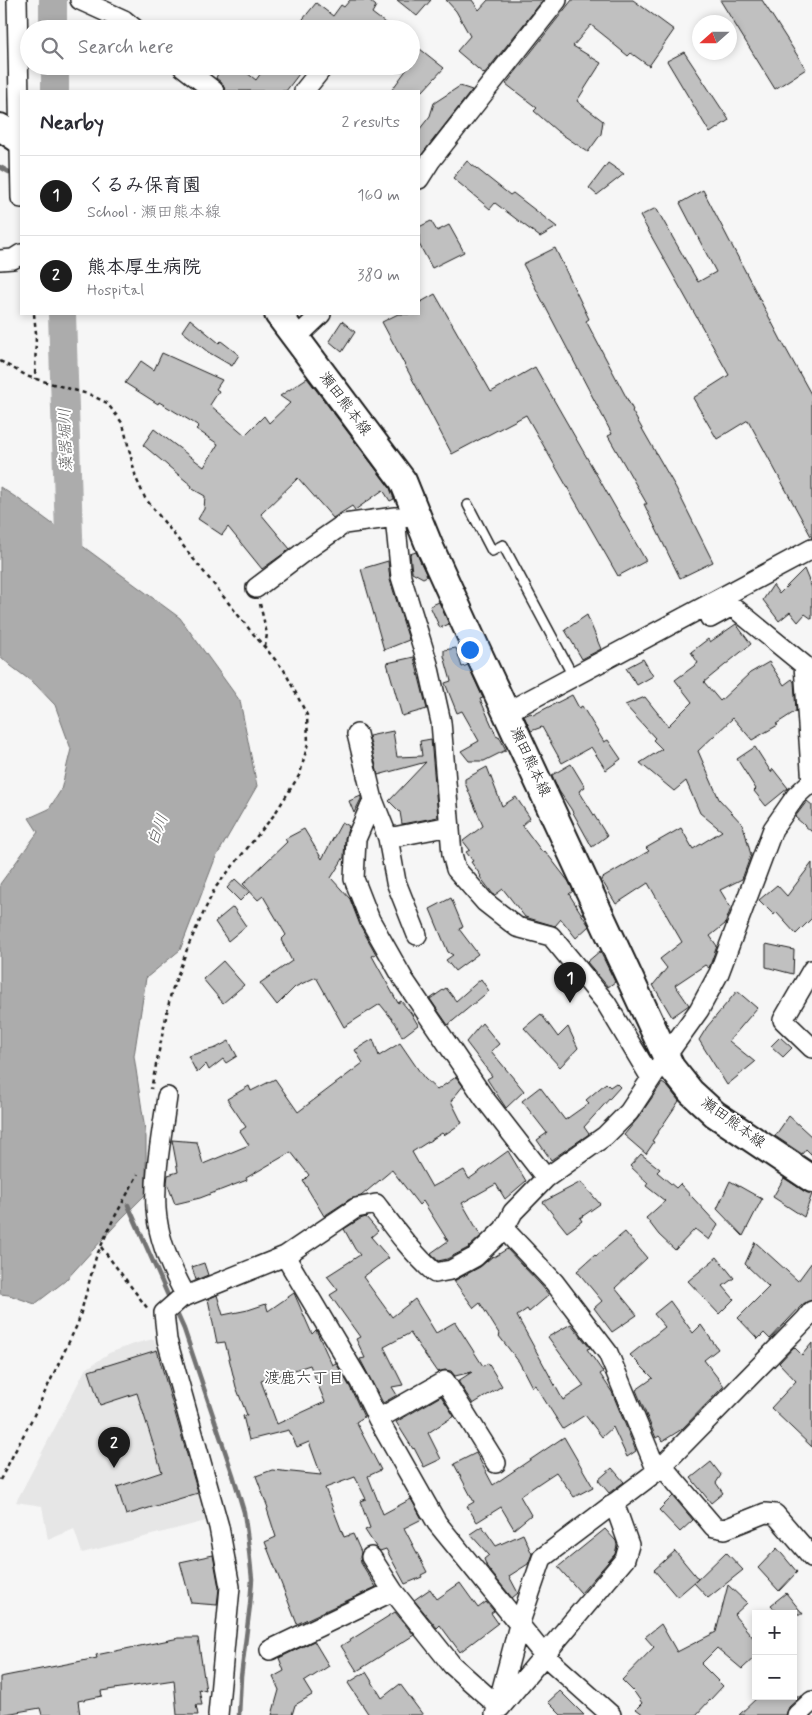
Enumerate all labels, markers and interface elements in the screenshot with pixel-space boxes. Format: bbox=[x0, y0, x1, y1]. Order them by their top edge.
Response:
north arrow bbox=[692, 15, 737, 60]
search box bbox=[20, 20, 420, 75]
icon: search bbox=[38, 34, 66, 62]
text: Search here bbox=[78, 35, 174, 60]
text: Nearby bbox=[40, 109, 104, 137]
text: 2 results bbox=[342, 112, 400, 133]
text: くるみ保育園 bbox=[87, 173, 201, 198]
text: 1 bbox=[52, 185, 60, 206]
text: 160 m bbox=[357, 185, 400, 206]
text: School · 瀬田熊本線 bbox=[87, 202, 221, 223]
text: 熊本厚生病院 bbox=[87, 255, 201, 280]
text: 2 bbox=[52, 265, 60, 286]
text: 380 m bbox=[357, 265, 400, 286]
text: Hospital bbox=[87, 280, 144, 301]
street label: 瀬田熊本線 bbox=[314, 368, 376, 440]
water label: 藻器堀川 bbox=[54, 408, 78, 472]
your location bbox=[457, 637, 483, 663]
street label: 瀬田熊本線 bbox=[505, 724, 555, 800]
water label: 白川 bbox=[142, 811, 174, 849]
pin: 1 bbox=[554, 962, 586, 1003]
street label: 瀬田熊本線 bbox=[697, 1093, 769, 1153]
district label: 渡鹿六丁目 bbox=[264, 1368, 344, 1389]
pin: 2 bbox=[98, 1427, 130, 1468]
map controls bbox=[752, 1610, 797, 1700]
button: + bbox=[752, 1610, 797, 1655]
button: − bbox=[752, 1655, 797, 1700]

